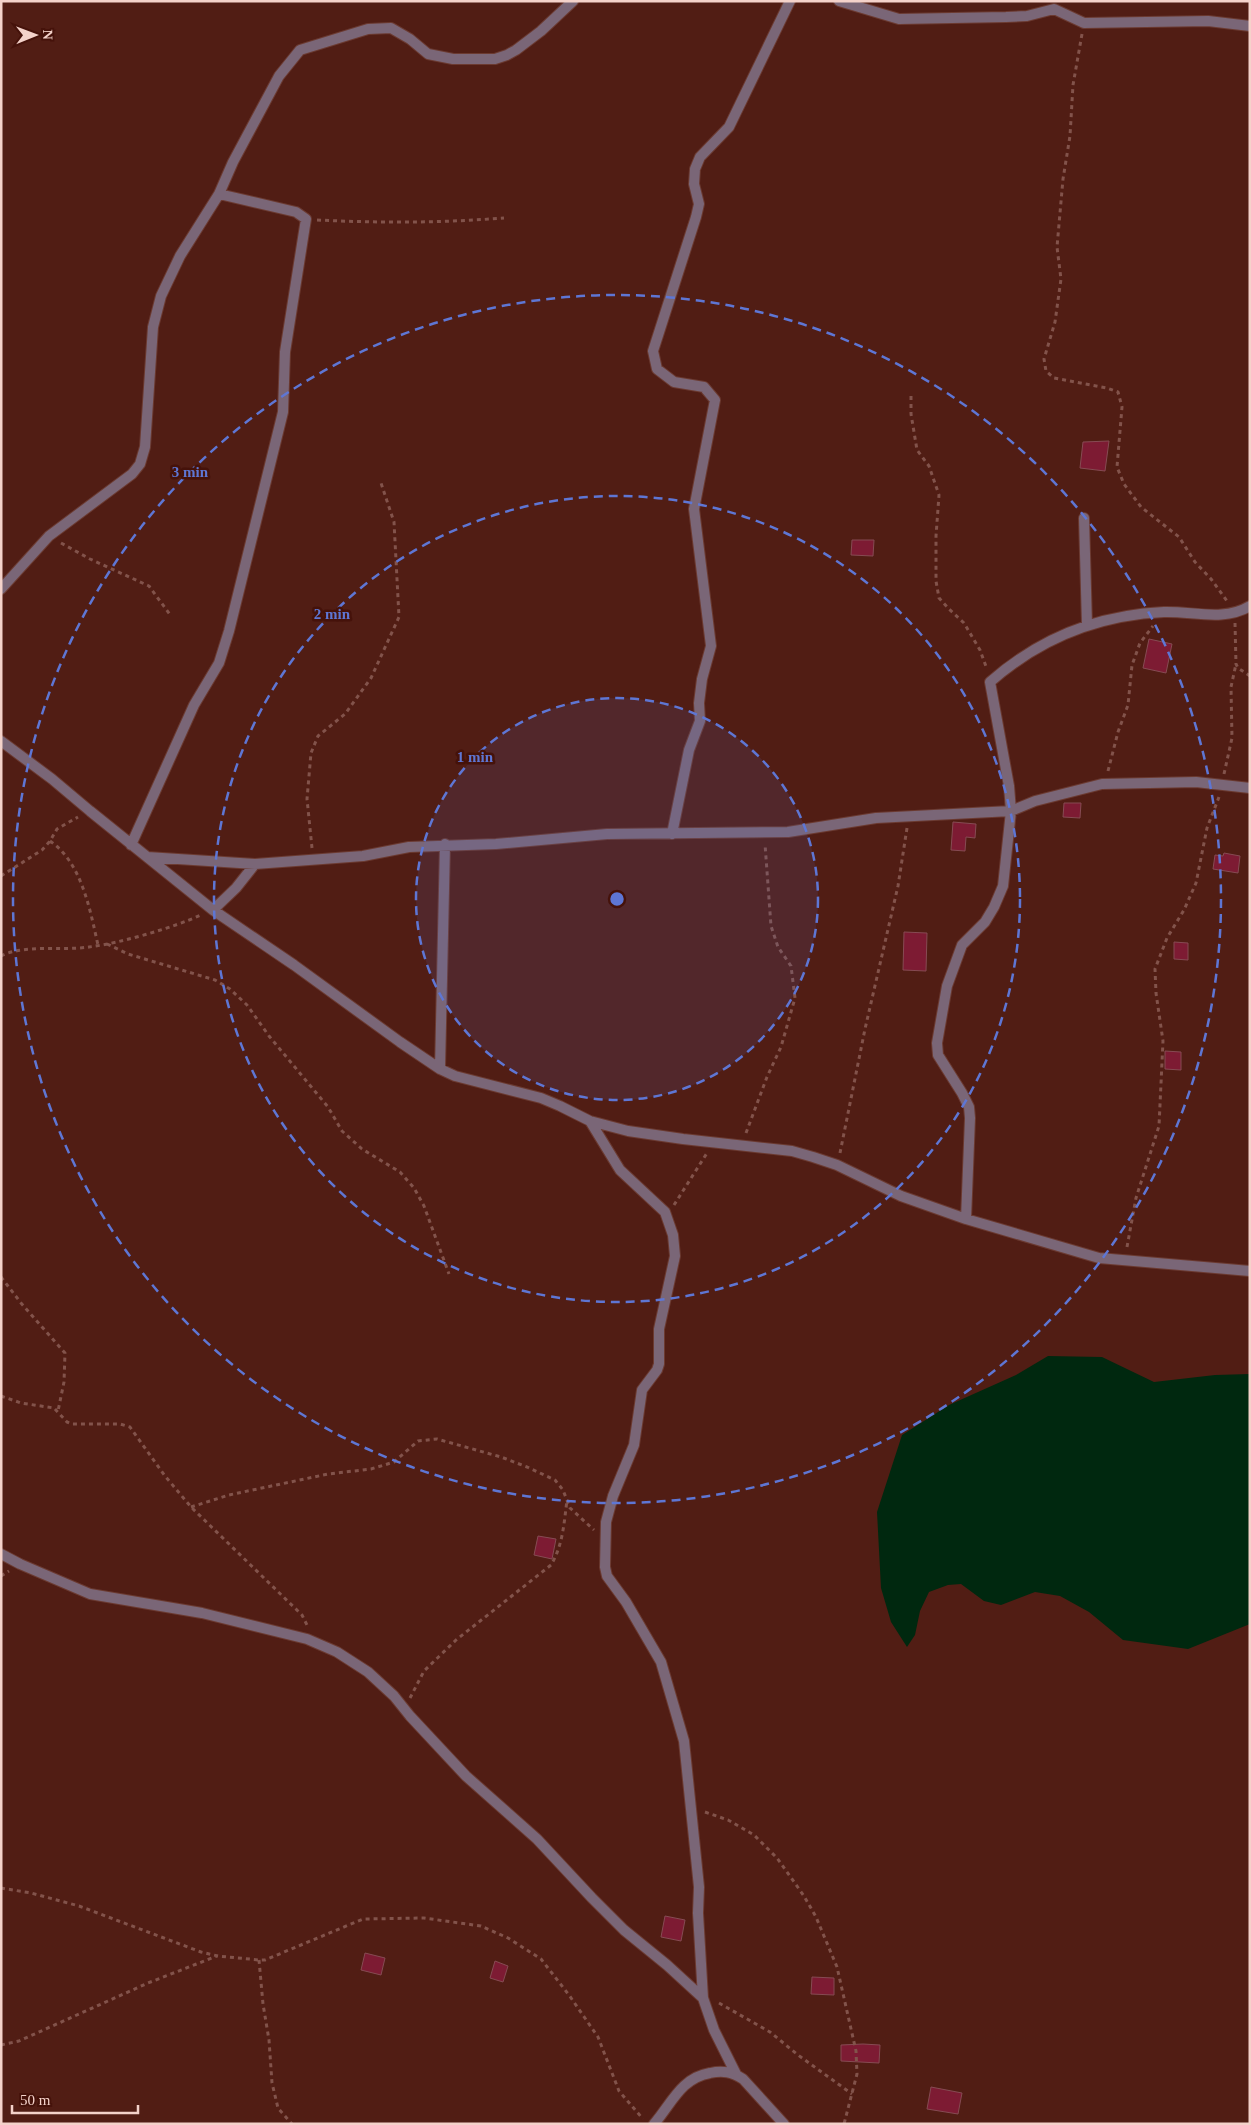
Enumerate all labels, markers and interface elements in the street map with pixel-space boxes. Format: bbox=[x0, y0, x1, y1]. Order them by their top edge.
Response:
north arrow bbox=[10, 10, 60, 60]
text: N bbox=[40, 30, 55, 40]
text: 3 min bbox=[172, 464, 209, 480]
text: 2 min bbox=[314, 606, 351, 622]
text: 1 min bbox=[457, 749, 494, 765]
centre of rings bbox=[608, 890, 626, 908]
scale bar bbox=[12, 2082, 139, 2114]
text: 50 m bbox=[20, 2092, 51, 2108]

